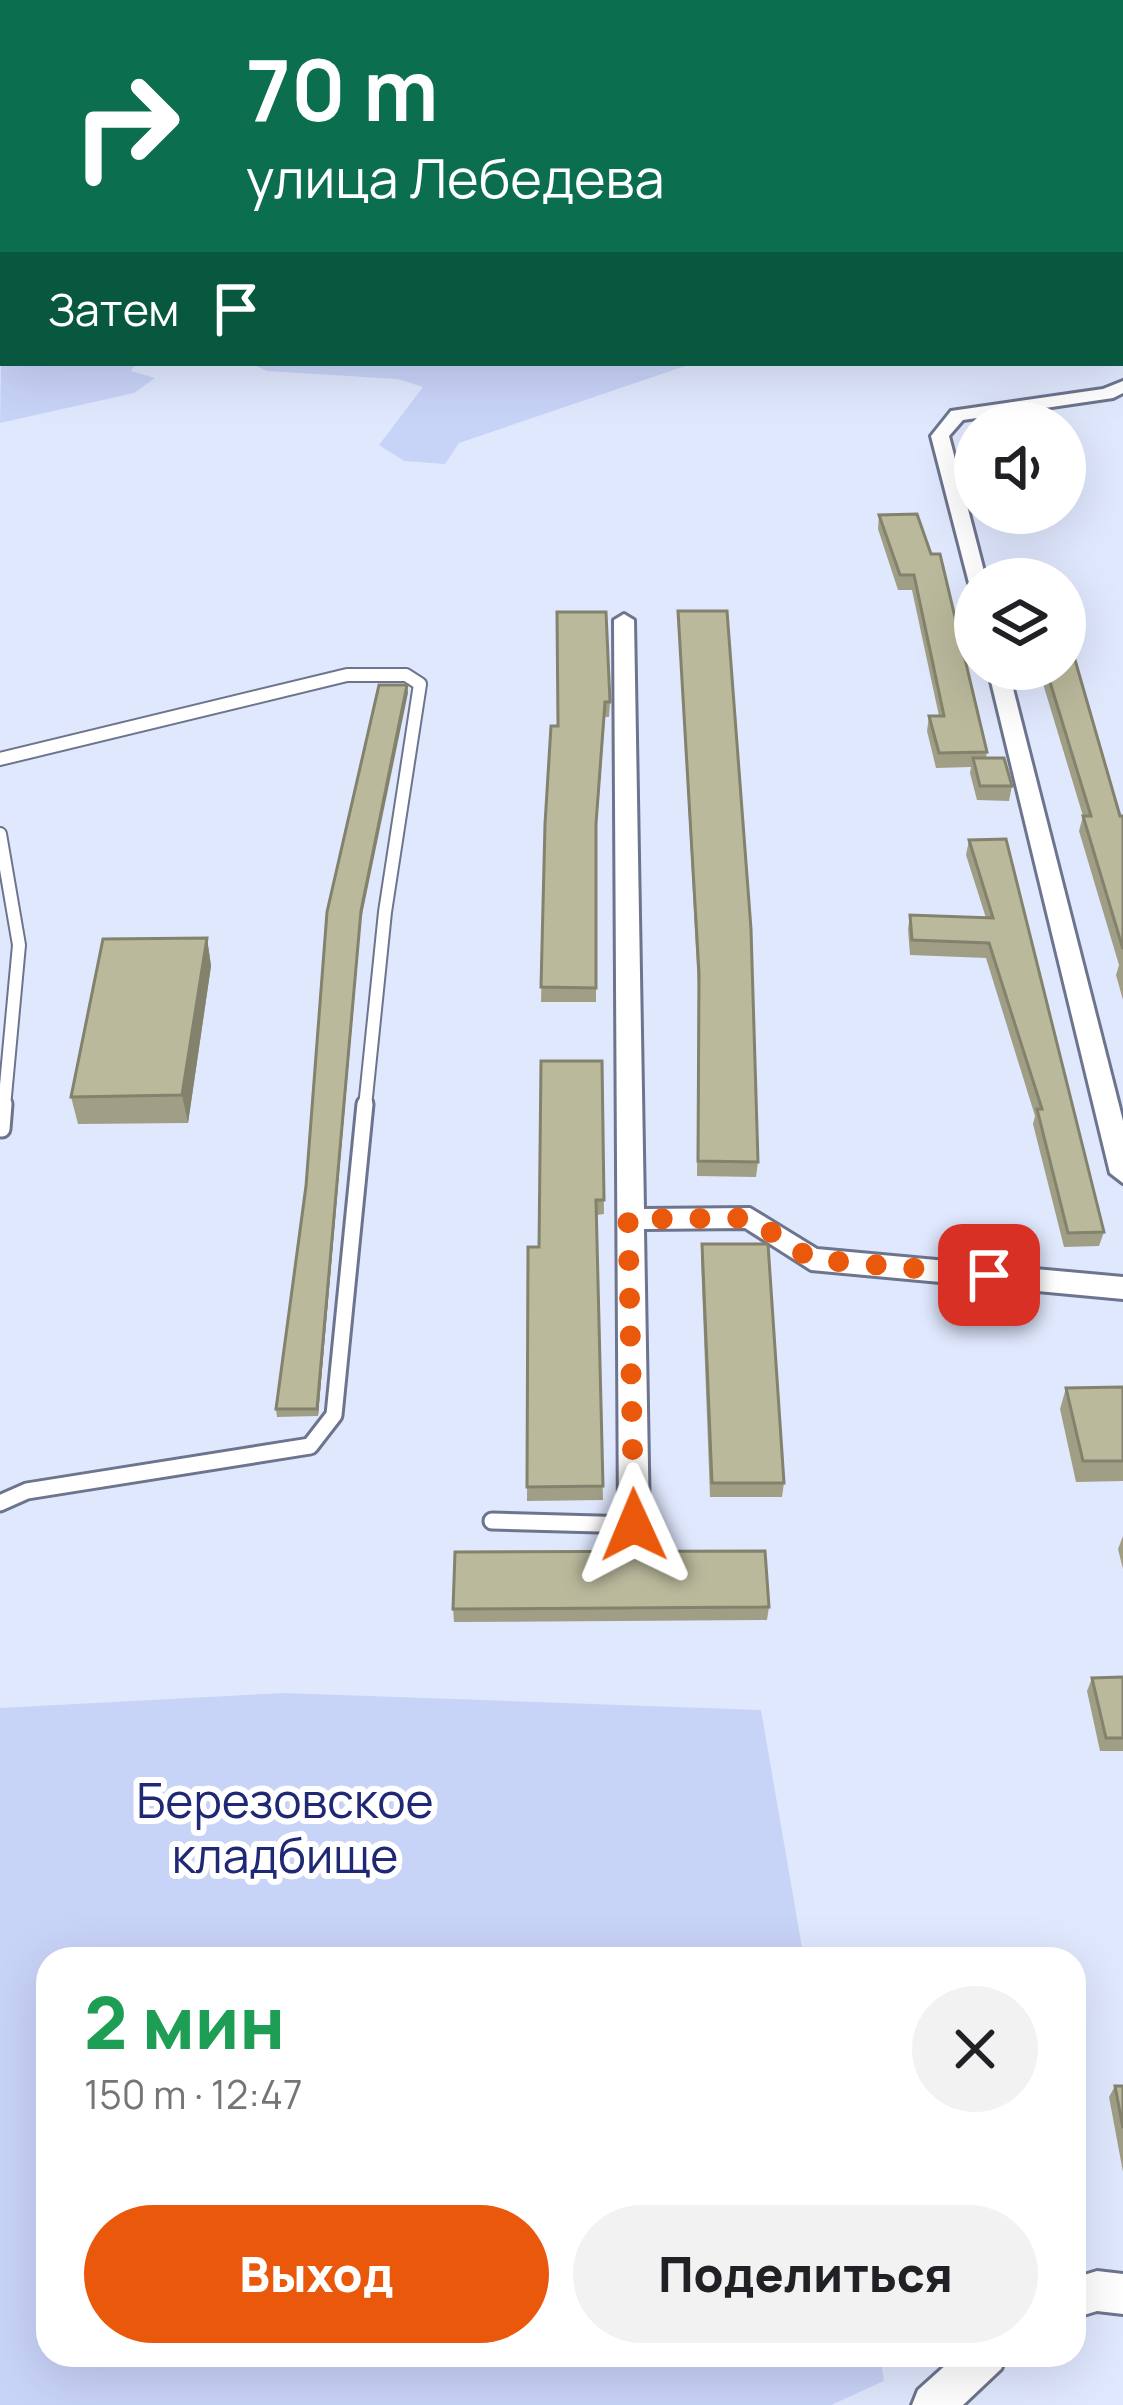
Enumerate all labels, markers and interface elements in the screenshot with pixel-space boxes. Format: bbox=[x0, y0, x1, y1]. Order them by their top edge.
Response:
text: 70 m bbox=[246, 31, 438, 146]
icon: right bbox=[48, 48, 204, 204]
text: улица Лебедева bbox=[246, 140, 665, 214]
icon: arrive bbox=[203, 276, 269, 342]
text: Затем bbox=[48, 278, 179, 340]
map controls bbox=[954, 402, 1086, 690]
button: sound bbox=[954, 402, 1086, 534]
button: layers bbox=[954, 558, 1086, 690]
pin bbox=[938, 1224, 1040, 1326]
icon: arrive bbox=[956, 1242, 1022, 1308]
position arrow bbox=[571, 1462, 697, 1588]
park label: Березовское кладбище bbox=[136, 1767, 434, 1887]
text: 2 мин bbox=[84, 1972, 285, 2071]
button: close bbox=[912, 1986, 1038, 2112]
text: 150 m · 12:47 bbox=[84, 2067, 303, 2121]
button: Выход bbox=[84, 2205, 549, 2343]
button: Поделиться bbox=[573, 2205, 1038, 2343]

